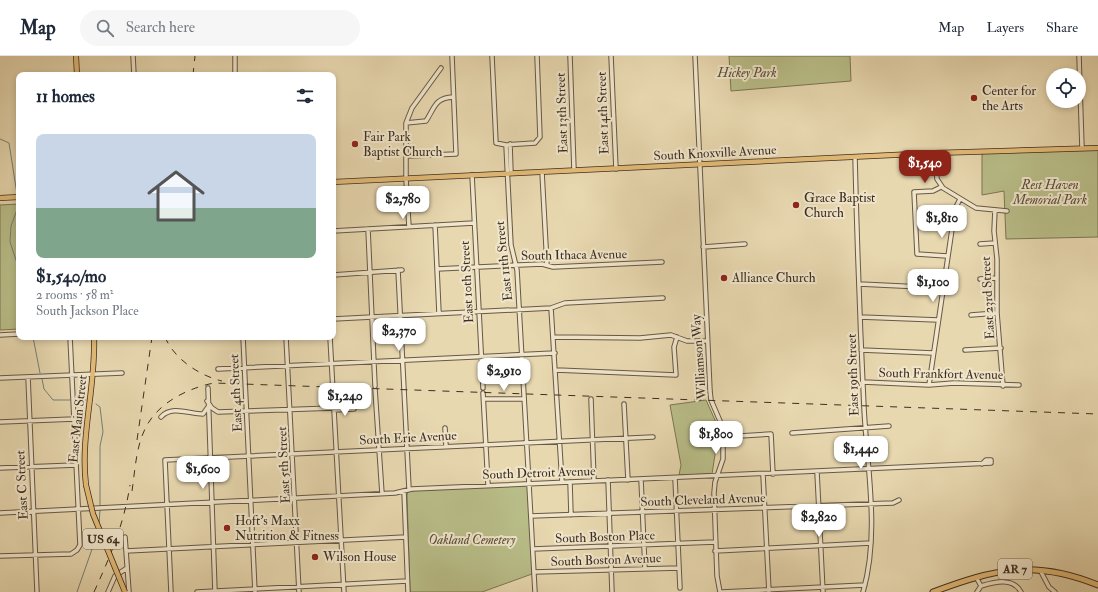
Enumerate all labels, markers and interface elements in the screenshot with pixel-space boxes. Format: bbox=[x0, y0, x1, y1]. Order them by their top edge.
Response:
search box bbox=[80, 10, 360, 46]
text: Map bbox=[20, 16, 56, 40]
icon: search bbox=[94, 17, 116, 39]
text: Search here bbox=[126, 18, 195, 37]
text: Map bbox=[938, 19, 964, 36]
text: Layers bbox=[986, 19, 1024, 36]
text: Share bbox=[1046, 19, 1078, 36]
park label: Hickey Park bbox=[716, 65, 777, 81]
map controls bbox=[1046, 68, 1086, 108]
button: locate bbox=[1046, 68, 1086, 108]
street label: East 14th Street bbox=[594, 71, 612, 155]
street label: East 13th Street bbox=[553, 72, 571, 154]
place label: Center for the Arts bbox=[982, 83, 1036, 114]
icon: filters bbox=[294, 85, 316, 107]
text: 11 homes bbox=[36, 86, 95, 107]
marker: Center for the Arts bbox=[969, 93, 979, 103]
place label: Fair Park Baptist Church bbox=[363, 129, 443, 161]
marker: Fair Park Baptist Church bbox=[350, 139, 360, 149]
street label: South Knoxville Avenue bbox=[653, 142, 777, 164]
pin: $1,540 bbox=[892, 150, 958, 184]
text: $1,540 bbox=[908, 155, 942, 171]
icon: home bbox=[140, 160, 212, 232]
park label: Rest Haven Memorial Park bbox=[1012, 177, 1087, 208]
pin: $2,780 bbox=[370, 186, 436, 220]
place label: Grace Baptist Church bbox=[804, 190, 875, 221]
text: $2,780 bbox=[385, 191, 421, 207]
marker: Grace Baptist Church bbox=[791, 200, 801, 210]
pin: $1,810 bbox=[909, 205, 975, 239]
text: $1,810 bbox=[926, 210, 958, 226]
street label: East 11th Street bbox=[492, 220, 516, 302]
street label: East 10th Street bbox=[457, 240, 477, 324]
street label: South Ithaca Avenue bbox=[521, 246, 628, 264]
street label: East 23rd Street bbox=[978, 256, 998, 340]
text: $1,540/mo bbox=[36, 266, 106, 287]
pin: $1,100 bbox=[900, 269, 966, 303]
place label: Alliance Church bbox=[731, 270, 816, 286]
marker: Alliance Church bbox=[719, 273, 729, 283]
text: $1,100 bbox=[917, 274, 949, 290]
text: 2 rooms · 58 m² bbox=[36, 287, 114, 303]
text: South Jackson Place bbox=[36, 303, 139, 319]
street label: Williamson Way bbox=[688, 313, 711, 401]
pin: $2,370 bbox=[366, 318, 432, 352]
text: $2,370 bbox=[382, 323, 416, 339]
street label: East 19th Street bbox=[844, 334, 862, 416]
street label: East 4th Street bbox=[226, 354, 246, 432]
pin: $2,910 bbox=[471, 358, 537, 392]
text: $2,910 bbox=[487, 363, 521, 379]
street label: South Frankfort Avenue bbox=[879, 365, 1004, 383]
street label: East Main Street bbox=[65, 374, 91, 464]
pin: $1,240 bbox=[312, 383, 378, 417]
text: $1,240 bbox=[327, 388, 363, 404]
pin: $1,800 bbox=[683, 421, 749, 455]
street label: East 5th Street bbox=[274, 426, 294, 504]
text: $1,800 bbox=[699, 426, 733, 442]
street label: South Erie Avenue bbox=[359, 427, 458, 449]
pin: $1,440 bbox=[828, 436, 894, 470]
text: $1,440 bbox=[843, 441, 879, 457]
street label: East C Street bbox=[12, 450, 32, 520]
pin: $1,600 bbox=[170, 456, 236, 490]
text: $1,600 bbox=[186, 461, 220, 477]
street label: South Detroit Avenue bbox=[482, 463, 596, 483]
street label: South Cleveland Avenue bbox=[640, 490, 766, 510]
pin: $2,820 bbox=[786, 504, 852, 538]
text: $2,820 bbox=[801, 509, 837, 525]
place label: Hoft's Maxx Nutrition & Fitness bbox=[235, 513, 340, 544]
marker: Hoft's Maxx Nutrition & Fitness bbox=[222, 523, 232, 533]
street label: South Boston Place bbox=[555, 527, 656, 547]
road number: US 64 bbox=[83, 529, 123, 549]
park label: Oakland Cemetery bbox=[428, 532, 516, 548]
place label: Wilson House bbox=[322, 549, 397, 565]
street label: South Boston Avenue bbox=[550, 550, 662, 570]
marker: Wilson House bbox=[310, 552, 320, 562]
road number: AR 7 bbox=[998, 559, 1032, 579]

